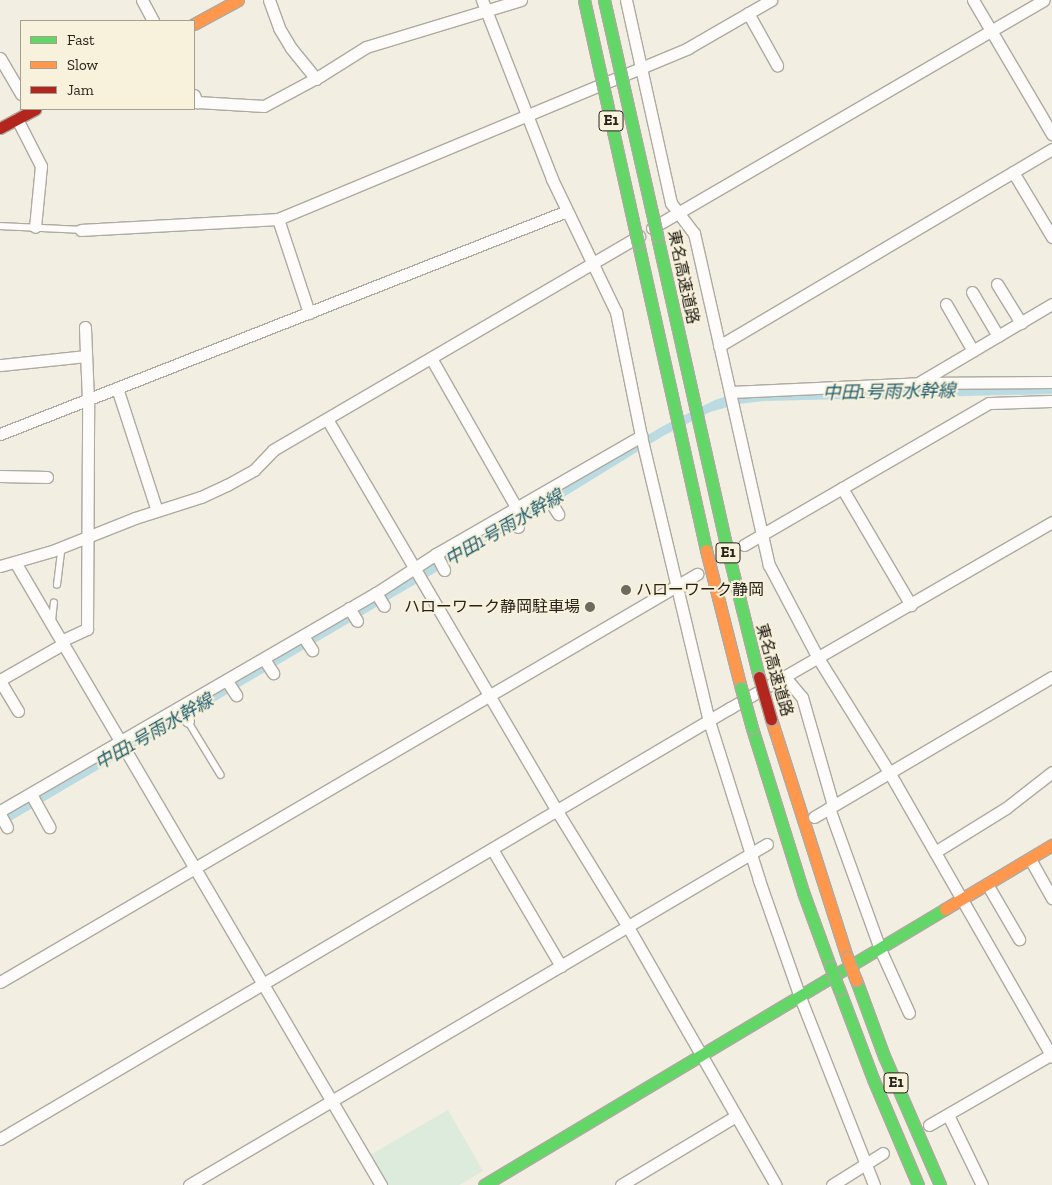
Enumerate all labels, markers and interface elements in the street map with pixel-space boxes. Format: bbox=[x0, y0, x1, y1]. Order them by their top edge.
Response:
legend bbox=[20, 20, 195, 110]
text: Fast bbox=[67, 31, 95, 49]
text: Slow bbox=[67, 56, 98, 74]
text: Jam bbox=[67, 81, 94, 99]
road number: E1 bbox=[598, 108, 624, 134]
street label: 東名高速道路 bbox=[664, 228, 702, 326]
water label: 中田1号雨水幹線 bbox=[822, 380, 956, 404]
water label: 中田1号雨水幹線 bbox=[441, 485, 567, 571]
road number: E1 bbox=[716, 540, 740, 566]
place label: ハローワーク静岡 bbox=[636, 580, 764, 600]
marker: ハローワーク静岡 bbox=[620, 584, 632, 596]
place label: ハローワーク静岡駐車場 bbox=[404, 597, 580, 617]
marker: ハローワーク静岡駐車場 bbox=[584, 601, 596, 613]
street label: 東名高速道路 bbox=[752, 621, 796, 719]
water label: 中田1号雨水幹線 bbox=[91, 689, 217, 775]
road number: E1 bbox=[884, 1070, 908, 1096]

